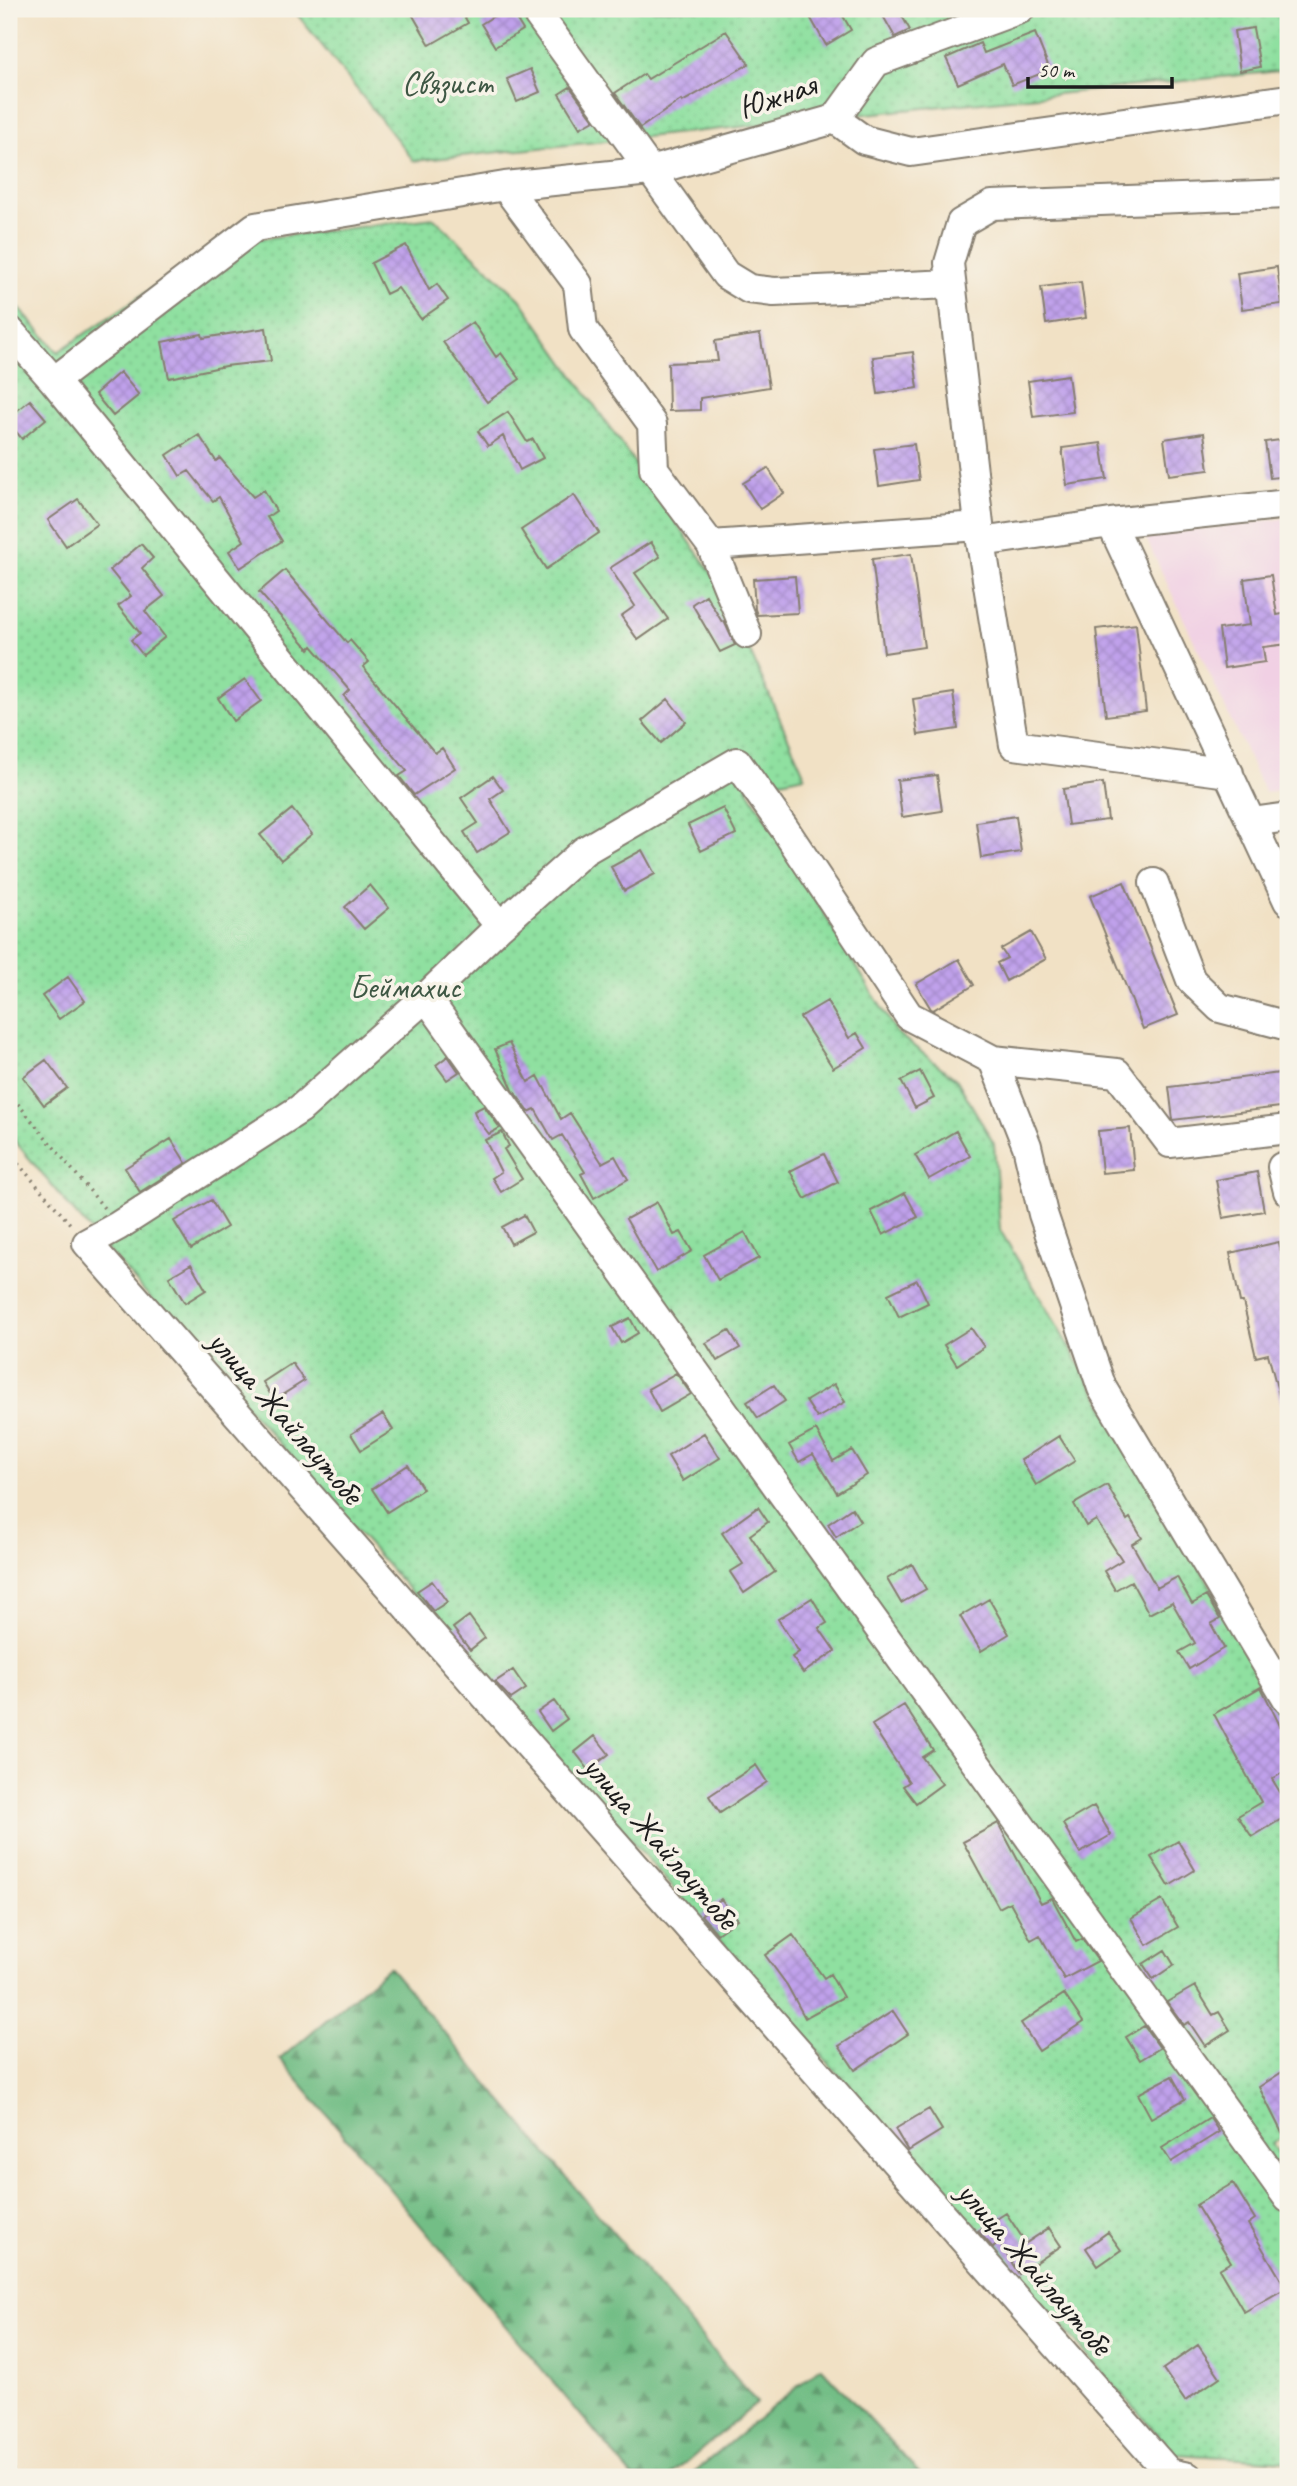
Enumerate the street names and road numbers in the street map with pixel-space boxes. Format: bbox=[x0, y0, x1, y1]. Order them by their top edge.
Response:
street label: Южная bbox=[733, 62, 824, 129]
street label: улица Жайлаутобе bbox=[198, 1320, 375, 1515]
street label: улица Жайлаутобе bbox=[573, 1745, 750, 1940]
street label: улица Жайлаутобе bbox=[947, 2171, 1124, 2366]

